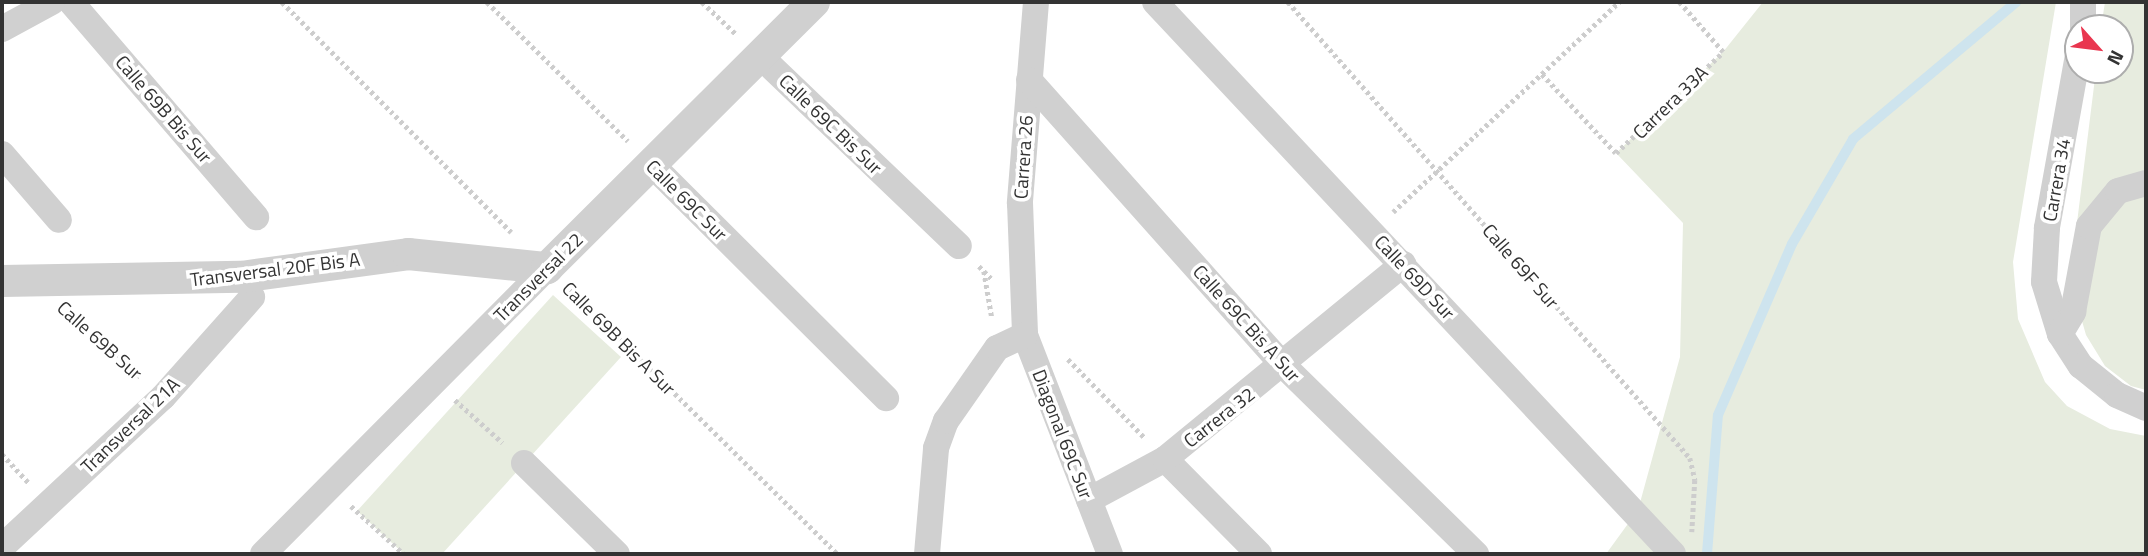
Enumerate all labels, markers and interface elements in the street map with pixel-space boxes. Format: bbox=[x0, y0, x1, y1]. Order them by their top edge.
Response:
north arrow bbox=[2064, 14, 2134, 84]
text: N bbox=[2100, 46, 2132, 71]
street label: Calle 69B Bis Sur bbox=[111, 50, 217, 168]
street label: Carrera 33A bbox=[1628, 61, 1712, 143]
street label: Calle 69C Bis Sur bbox=[775, 69, 887, 179]
street label: Carrera 26 bbox=[1009, 114, 1037, 200]
street label: Carrera 34 bbox=[2037, 137, 2075, 223]
street label: Calle 69C Sur bbox=[642, 155, 732, 245]
street label: Calle 69F Sur bbox=[1478, 219, 1564, 313]
street label: Transversal 22 bbox=[489, 228, 587, 326]
street label: Calle 69D Sur bbox=[1370, 230, 1460, 324]
street label: Transversal 20F Bis A bbox=[189, 247, 361, 291]
street label: Calle 69C Bis A Sur bbox=[1188, 260, 1306, 386]
street label: Calle 69B Bis A Sur bbox=[558, 277, 680, 399]
street label: Calle 69B Sur bbox=[53, 296, 147, 384]
street label: Diagonal 69C Sur bbox=[1028, 366, 1098, 502]
street label: Transversal 21A bbox=[76, 372, 184, 478]
street label: Carrera 32 bbox=[1179, 382, 1259, 452]

